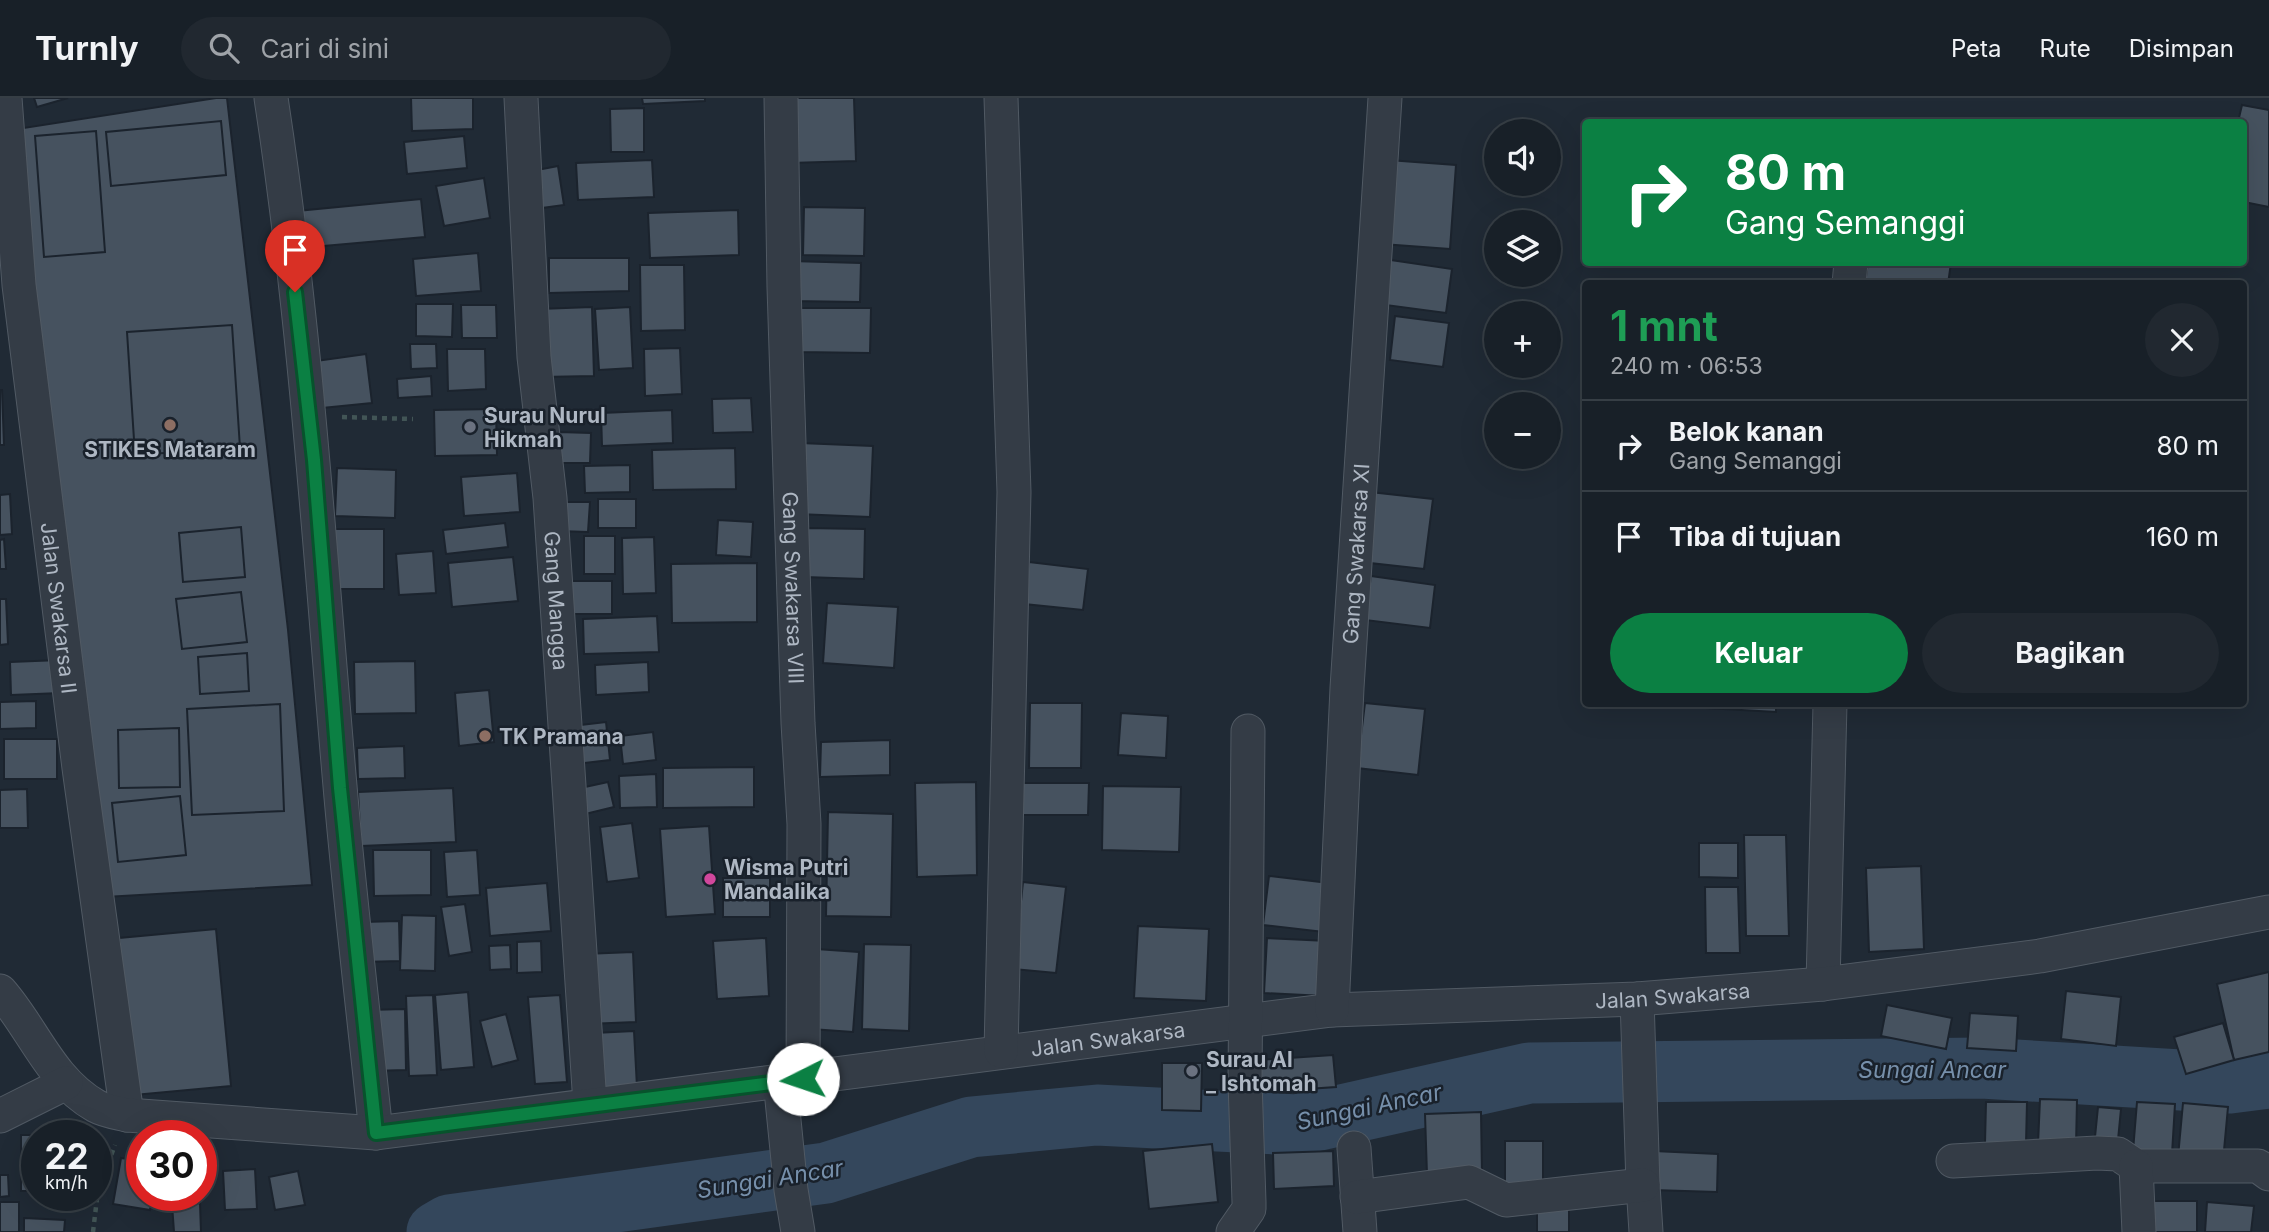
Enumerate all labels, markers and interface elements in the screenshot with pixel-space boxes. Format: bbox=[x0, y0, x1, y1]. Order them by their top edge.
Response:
search box bbox=[181, 17, 671, 80]
text: Turnly bbox=[35, 28, 139, 68]
icon: search bbox=[205, 29, 243, 67]
text: Cari di sini bbox=[261, 33, 389, 64]
text: Peta bbox=[1951, 34, 2002, 63]
text: Rute bbox=[2040, 34, 2091, 63]
text: Disimpan bbox=[2129, 34, 2234, 63]
map controls bbox=[1484, 119, 1561, 469]
button: sound bbox=[1484, 119, 1561, 196]
text: 80 m bbox=[1725, 143, 1846, 202]
icon: right bbox=[1610, 147, 1701, 238]
text: Gang Semanggi bbox=[1725, 203, 1965, 242]
button: layers bbox=[1484, 210, 1561, 287]
pin bbox=[265, 220, 325, 292]
icon: arrive bbox=[276, 231, 314, 269]
text: 1 mnt bbox=[1610, 300, 1718, 351]
button: + bbox=[1484, 301, 1561, 378]
button: close bbox=[2145, 303, 2219, 377]
text: 240 m · 06:53 bbox=[1610, 352, 1763, 380]
button: − bbox=[1484, 392, 1561, 469]
place label: Surau Nurul Hikmah bbox=[484, 403, 606, 452]
text: Belok kanan bbox=[1669, 416, 1824, 447]
marker: STIKES Mataram bbox=[162, 417, 178, 433]
marker: Surau Nurul Hikmah bbox=[462, 419, 478, 435]
icon: right bbox=[1610, 427, 1648, 465]
text: 80 m bbox=[2156, 430, 2219, 461]
place label: STIKES Mataram bbox=[84, 437, 256, 462]
text: Gang Semanggi bbox=[1669, 447, 1842, 475]
street label: Gang Swakarsa XI bbox=[1337, 462, 1374, 645]
street label: Gang Swakarsa VIII bbox=[778, 491, 809, 684]
icon: arrive bbox=[1610, 518, 1648, 556]
street label: Jalan Swakarsa II bbox=[36, 521, 82, 695]
text: Tiba di tujuan bbox=[1669, 521, 1841, 552]
text: 160 m bbox=[2146, 521, 2219, 552]
street label: Gang Mangga bbox=[540, 530, 574, 671]
button: Keluar bbox=[1610, 613, 1908, 693]
button: Bagikan bbox=[1922, 613, 2219, 693]
place label: TK Pramana bbox=[499, 724, 624, 749]
marker: TK Pramana bbox=[477, 728, 493, 744]
place label: Wisma Putri Mandalika bbox=[724, 855, 848, 904]
marker: Wisma Putri Mandalika bbox=[702, 871, 718, 887]
street label: Jalan Swakarsa bbox=[1595, 977, 1751, 1013]
street label: Jalan Swakarsa bbox=[1029, 1017, 1187, 1061]
position arrow bbox=[766, 1042, 840, 1116]
place label: Surau Al _ Ishtomah bbox=[1206, 1047, 1317, 1096]
water label: Sungai Ancar bbox=[1858, 1056, 2007, 1084]
marker: Surau Al _ Ishtomah bbox=[1184, 1063, 1200, 1079]
water label: Sungai Ancar bbox=[1294, 1078, 1445, 1136]
speed limit sign: 30 bbox=[126, 1120, 217, 1211]
text: 22 bbox=[44, 1135, 89, 1177]
water label: Sungai Ancar bbox=[695, 1153, 846, 1204]
text: km/h bbox=[45, 1172, 88, 1193]

